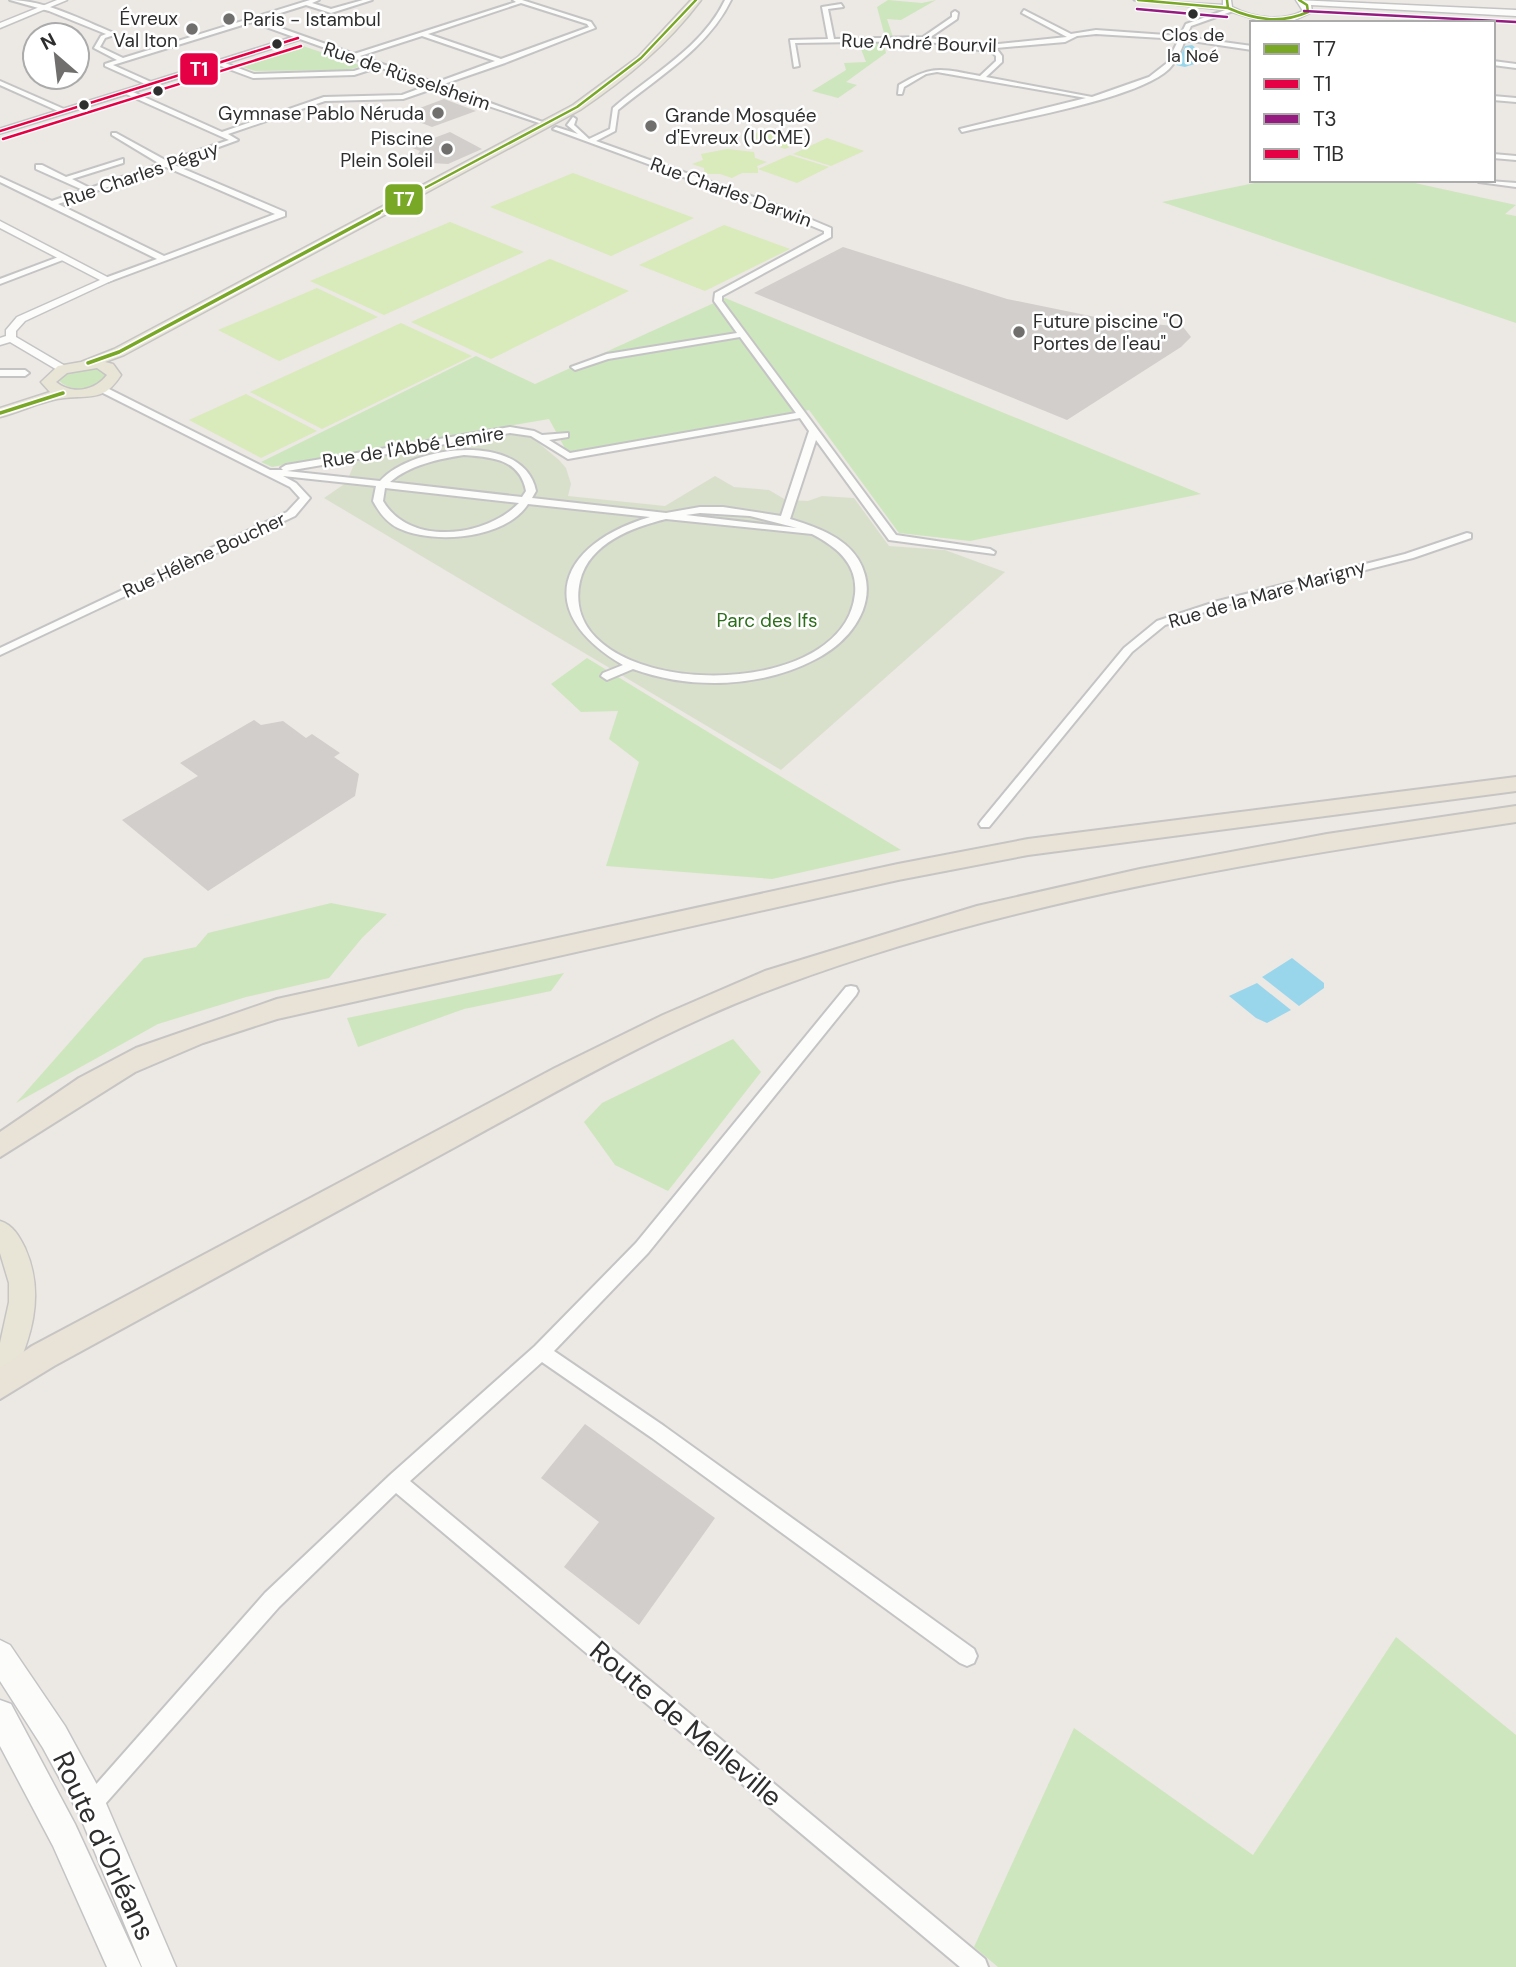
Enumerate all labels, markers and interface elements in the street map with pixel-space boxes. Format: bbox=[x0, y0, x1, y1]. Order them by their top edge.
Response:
place label: Évreux Val Iton bbox=[113, 6, 179, 53]
place label: Paris - Istambul bbox=[243, 7, 381, 32]
marker: Clos de la Noé bbox=[1186, 7, 1200, 21]
marker: Paris - Istambul bbox=[221, 11, 237, 27]
north arrow bbox=[21, 21, 91, 91]
marker: Évreux Val Iton bbox=[184, 21, 200, 37]
legend bbox=[1250, 21, 1495, 182]
place label: Clos de la Noé bbox=[1162, 23, 1224, 68]
text: N bbox=[36, 27, 60, 56]
street label: Rue André Bourvil bbox=[841, 28, 997, 58]
text: T7 bbox=[1313, 35, 1336, 63]
street label: Rue de Rüsselsheim bbox=[320, 36, 494, 116]
unlabelled marker bbox=[270, 37, 284, 51]
line badge: T1 bbox=[179, 52, 219, 86]
text: T1 bbox=[190, 57, 208, 82]
text: T1 bbox=[1313, 70, 1331, 98]
unlabelled marker bbox=[151, 84, 165, 98]
unlabelled marker bbox=[77, 98, 91, 112]
place label: Gymnase Pablo Néruda bbox=[218, 101, 424, 126]
place label: Grande Mosquée d'Evreux (UCME) bbox=[665, 103, 817, 150]
marker: Gymnase Pablo Néruda bbox=[430, 105, 446, 121]
text: T3 bbox=[1313, 105, 1337, 133]
marker: Grande Mosquée d'Evreux (UCME) bbox=[643, 118, 659, 134]
place label: Piscine Plein Soleil bbox=[340, 126, 433, 173]
street label: Rue Charles Péguy bbox=[60, 136, 222, 212]
text: T1B bbox=[1313, 140, 1344, 168]
marker: Piscine Plein Soleil bbox=[439, 141, 455, 157]
street label: Rue Charles Darwin bbox=[647, 151, 815, 233]
line badge: T7 bbox=[384, 183, 424, 216]
text: T7 bbox=[393, 187, 415, 212]
place label: Future piscine "O Portes de l'eau" bbox=[1033, 309, 1183, 356]
marker: Future piscine "O Portes de l'eau" bbox=[1011, 324, 1027, 340]
street label: Rue de l'Abbé Lemire bbox=[320, 420, 506, 474]
street label: Rue Hélène Boucher bbox=[119, 506, 289, 604]
street label: Rue de la Mare Marigny bbox=[1166, 554, 1369, 634]
park label: Parc des Ifs bbox=[717, 608, 817, 633]
street label: Route de Melleville bbox=[582, 1633, 790, 1815]
street label: Route d'Orléans bbox=[44, 1746, 164, 1946]

